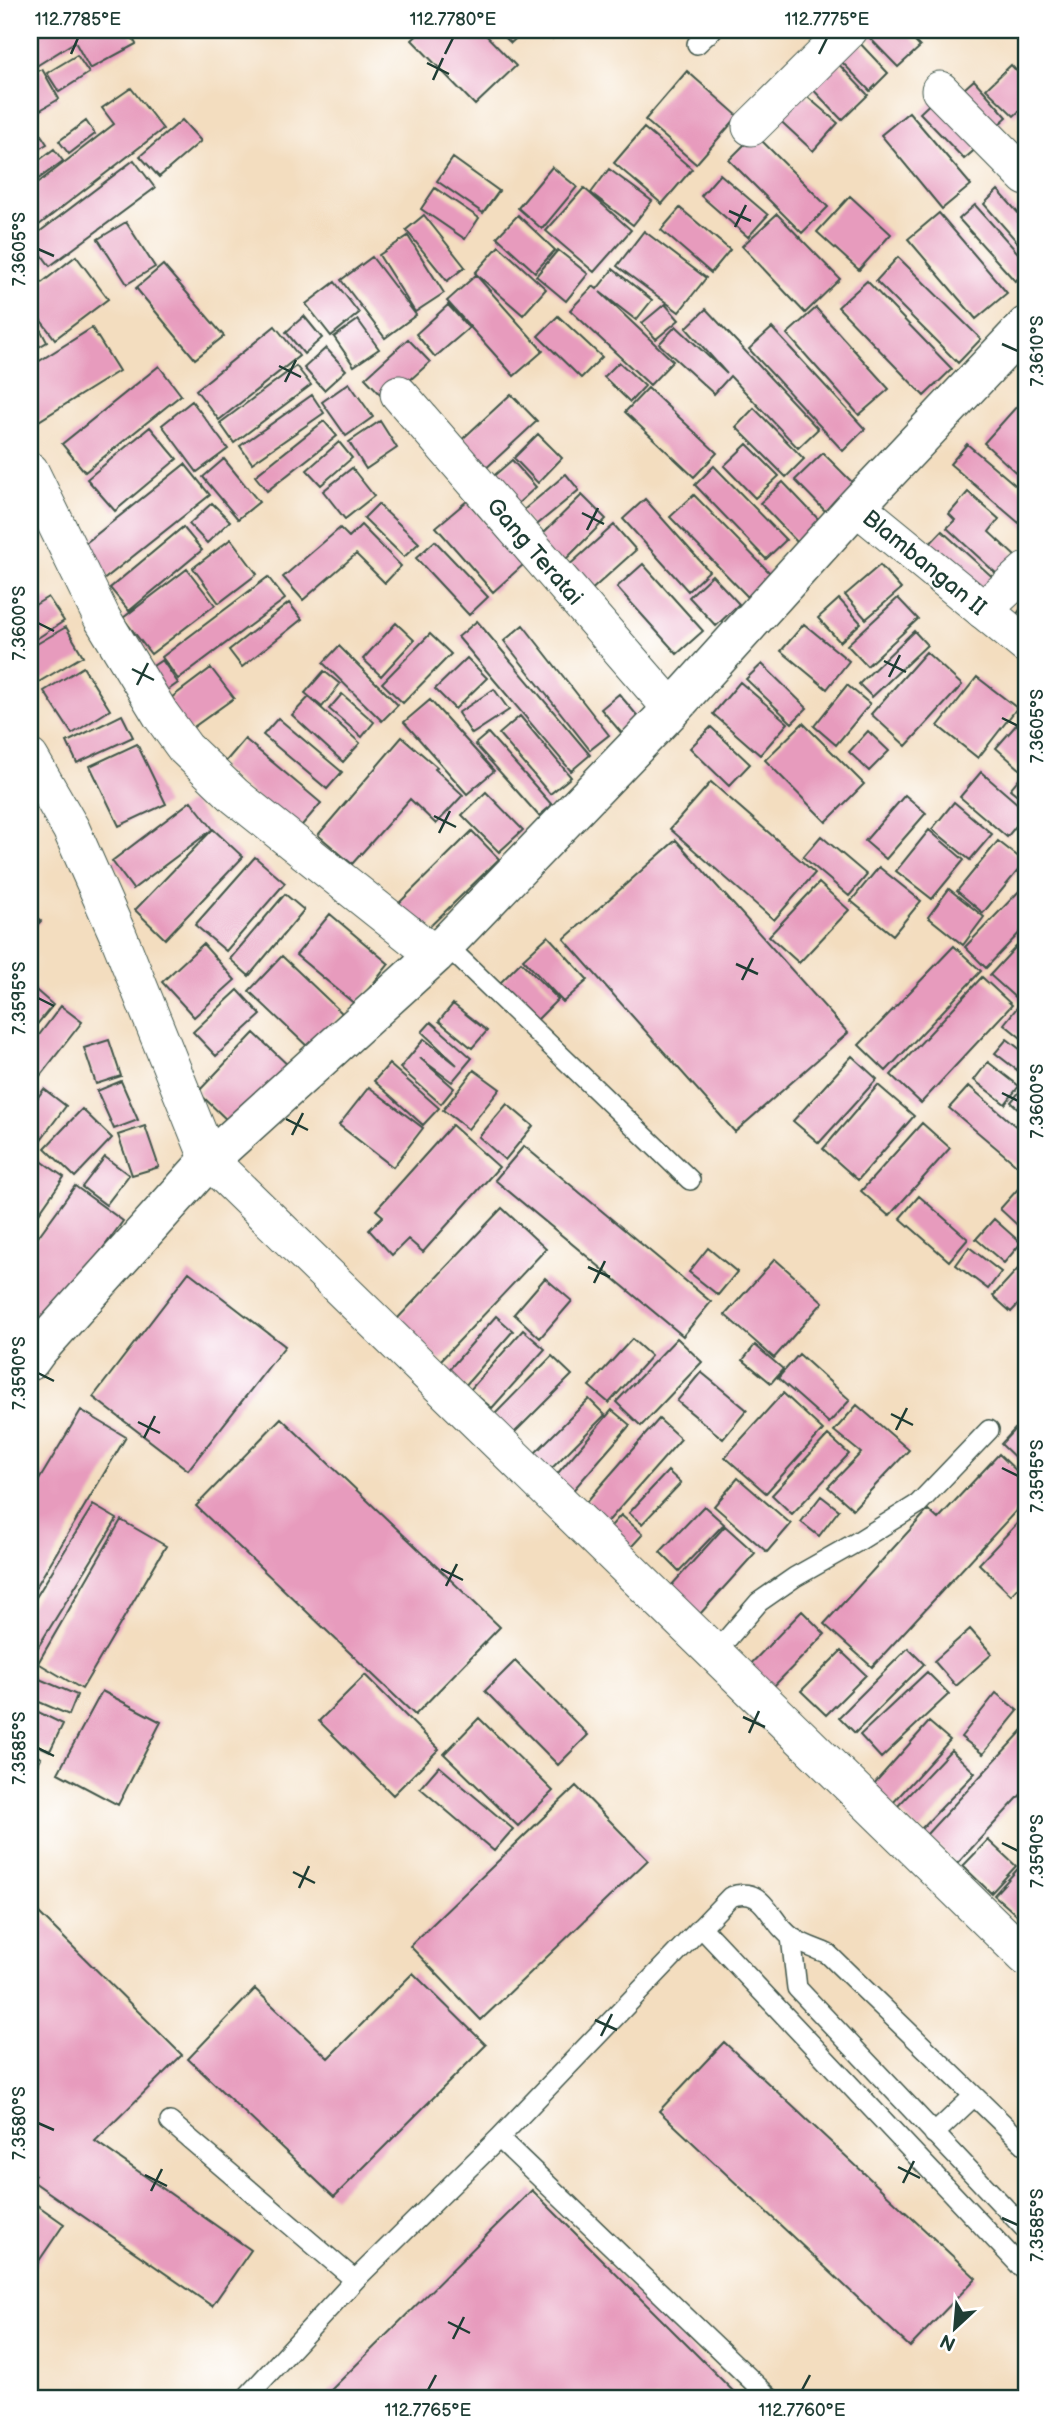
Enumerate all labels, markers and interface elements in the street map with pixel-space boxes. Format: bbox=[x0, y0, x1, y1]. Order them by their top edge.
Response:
text: 112.7785°E bbox=[35, 9, 121, 30]
text: 112.7780°E bbox=[410, 9, 497, 30]
text: 112.7775°E bbox=[785, 9, 870, 30]
text: 7.3605°S bbox=[9, 212, 30, 286]
text: 7.3610°S bbox=[1027, 315, 1048, 387]
street label: Gang Teratai bbox=[480, 492, 589, 611]
street label: Blambangan II bbox=[857, 504, 992, 622]
text: 7.3600°S bbox=[9, 586, 30, 660]
text: 7.3605°S bbox=[1027, 689, 1048, 763]
text: 7.3595°S bbox=[9, 961, 30, 1035]
text: 7.3600°S bbox=[1027, 1064, 1048, 1138]
text: 7.3590°S bbox=[9, 1336, 30, 1410]
text: 7.3595°S bbox=[1027, 1439, 1048, 1513]
text: 7.3585°S bbox=[9, 1711, 30, 1785]
text: 7.3590°S bbox=[1027, 1814, 1048, 1888]
text: 7.3580°S bbox=[9, 2086, 30, 2160]
text: 7.3585°S bbox=[1027, 2188, 1048, 2262]
north arrow bbox=[920, 2292, 990, 2362]
text: N bbox=[937, 2328, 960, 2355]
text: 112.7765°E bbox=[385, 2400, 472, 2421]
text: 112.7760°E bbox=[758, 2400, 846, 2421]

